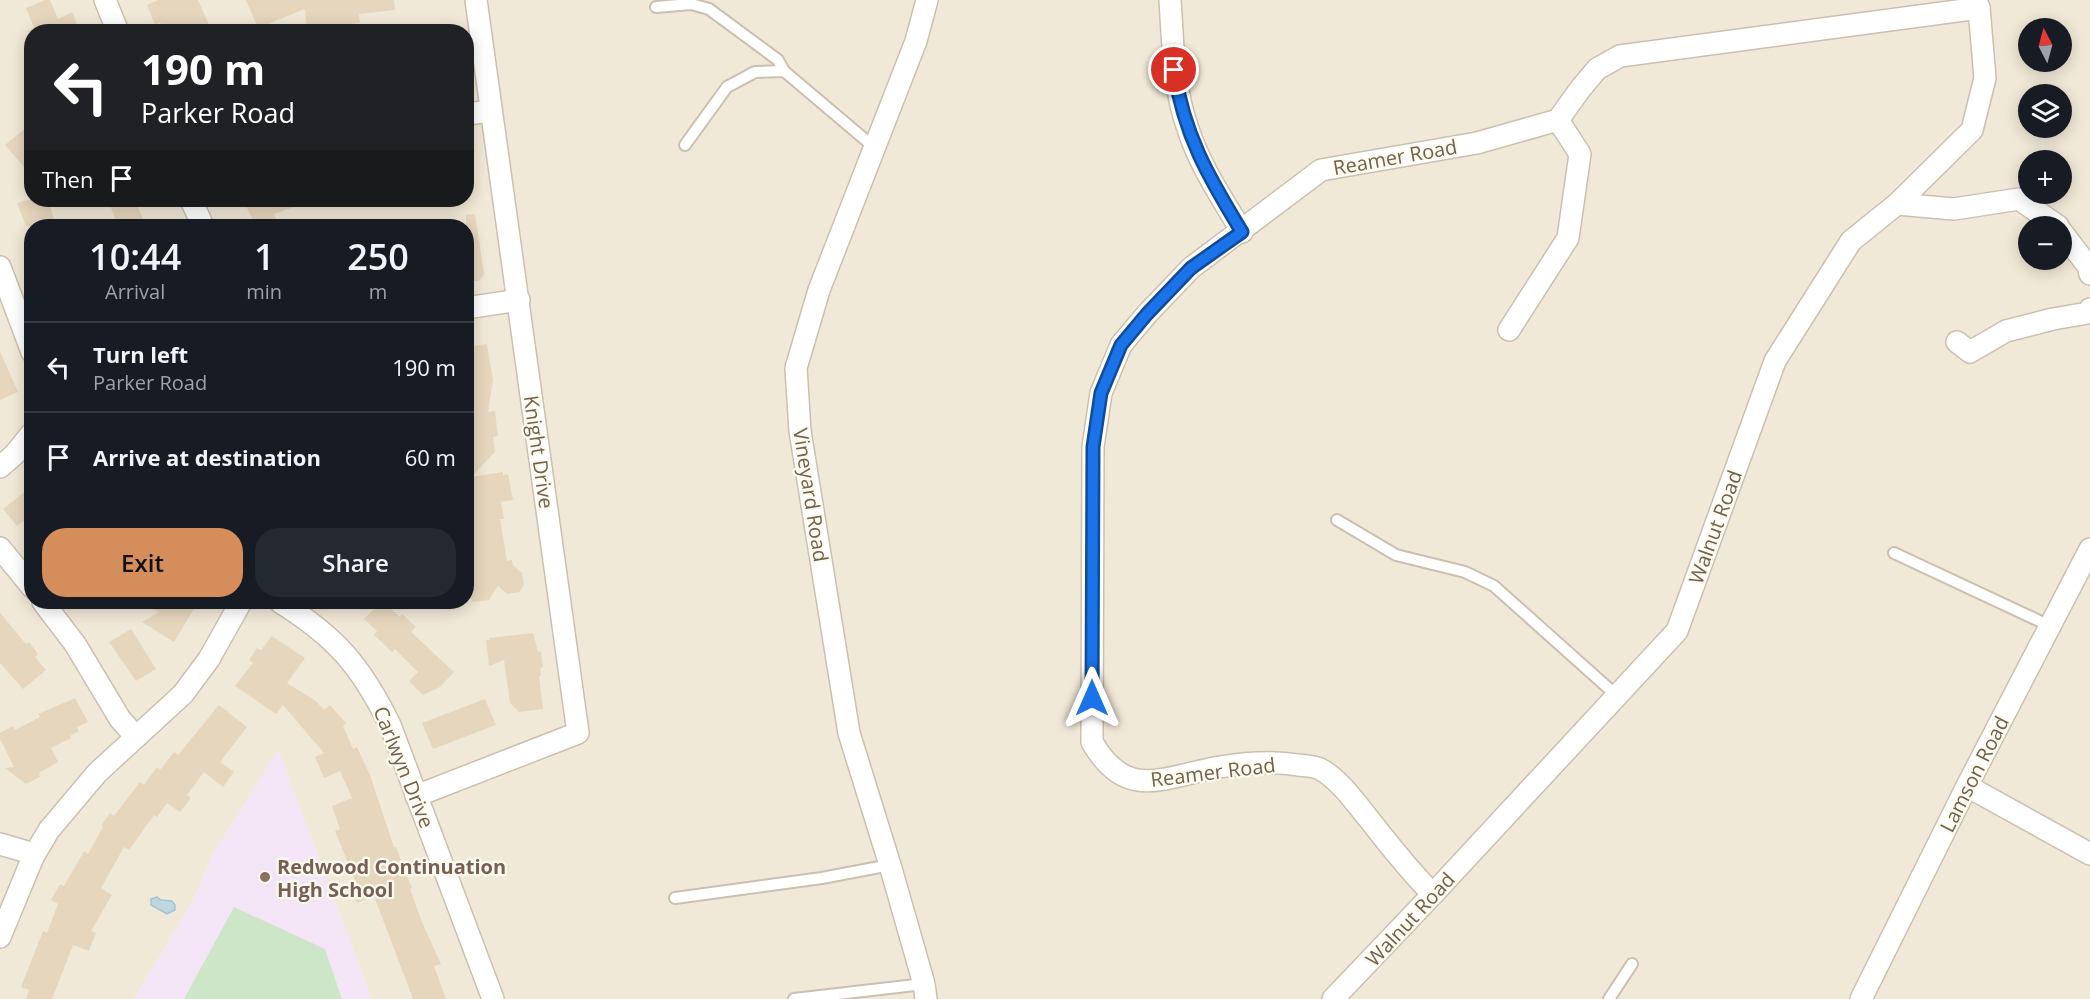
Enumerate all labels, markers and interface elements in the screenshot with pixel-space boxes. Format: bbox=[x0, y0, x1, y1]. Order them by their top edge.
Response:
north arrow bbox=[2018, 18, 2072, 72]
map controls bbox=[2018, 18, 2072, 270]
text: 190 m bbox=[141, 40, 265, 97]
pin bbox=[1148, 44, 1199, 95]
icon: left bbox=[42, 48, 120, 126]
icon: arrive bbox=[1157, 53, 1190, 86]
button: layers bbox=[2018, 84, 2072, 138]
text: Parker Road bbox=[141, 94, 295, 131]
street label: Reamer Road bbox=[1331, 133, 1459, 181]
button: + bbox=[2018, 150, 2072, 204]
icon: arrive bbox=[105, 162, 138, 195]
text: Then bbox=[42, 164, 93, 194]
button: − bbox=[2018, 216, 2072, 270]
text: 10:44 bbox=[89, 232, 181, 281]
text: 1 bbox=[254, 232, 275, 281]
text: 250 bbox=[347, 232, 409, 281]
text: Arrival bbox=[105, 278, 165, 305]
text: min bbox=[246, 278, 282, 305]
text: m bbox=[369, 278, 387, 305]
text: Turn left bbox=[93, 339, 188, 369]
icon: left bbox=[42, 351, 75, 384]
text: 190 m bbox=[392, 352, 456, 382]
text: Parker Road bbox=[93, 369, 207, 396]
street label: Knight Drive bbox=[518, 394, 560, 510]
street label: Vineyard Road bbox=[787, 426, 835, 564]
icon: arrive bbox=[42, 441, 75, 474]
text: Arrive at destination bbox=[93, 442, 321, 472]
text: 60 m bbox=[405, 442, 456, 472]
street label: Walnut Road bbox=[1682, 466, 1748, 588]
button: Exit bbox=[42, 528, 243, 597]
button: Share bbox=[255, 528, 456, 597]
position arrow bbox=[1060, 666, 1124, 730]
street label: Carlwyn Drive bbox=[367, 702, 441, 832]
street label: Lamson Road bbox=[1933, 711, 2015, 837]
street label: Reamer Road bbox=[1149, 751, 1277, 793]
place label: Redwood Continuation High School bbox=[277, 853, 506, 903]
street label: Walnut Road bbox=[1359, 866, 1461, 972]
marker: Redwood Continuation High School bbox=[258, 870, 272, 884]

